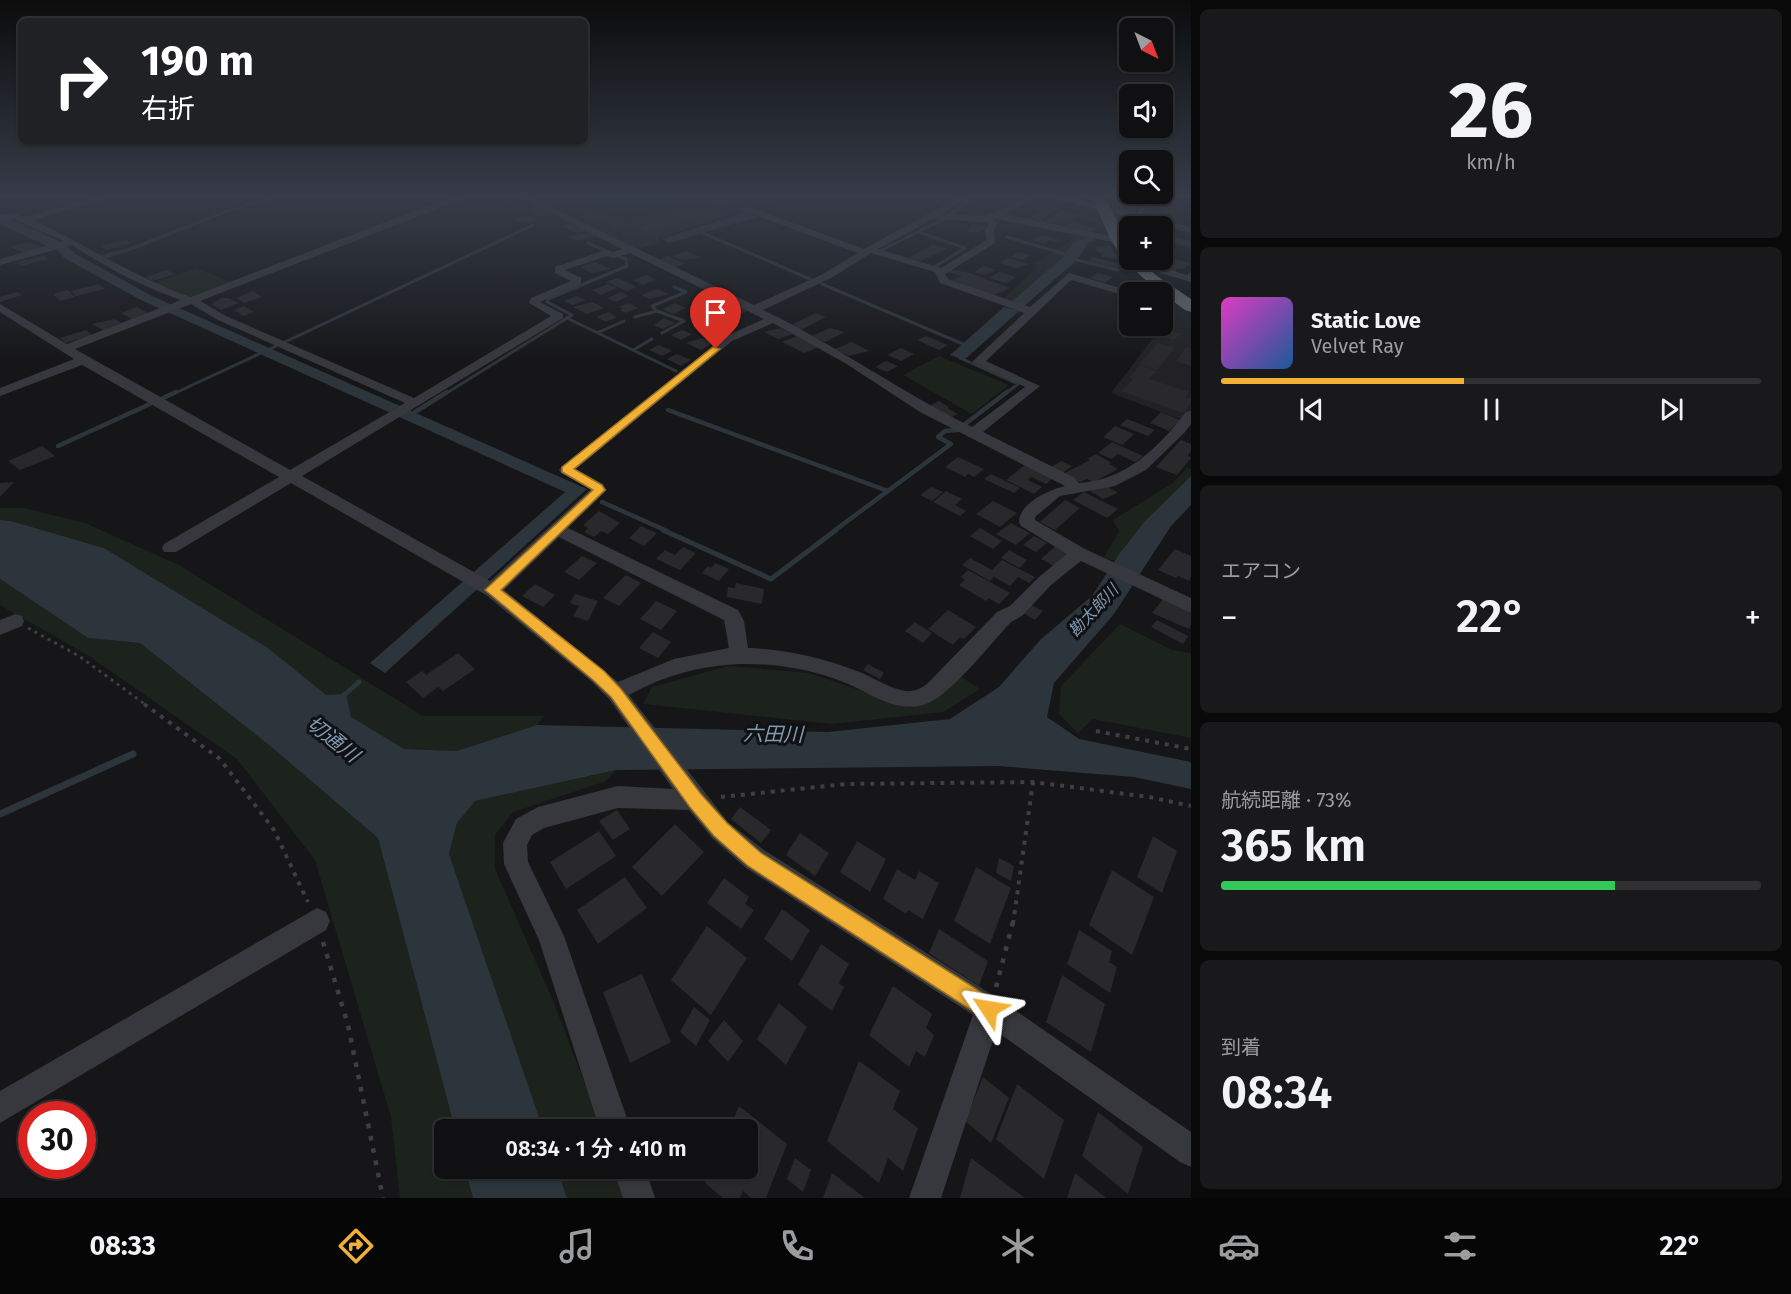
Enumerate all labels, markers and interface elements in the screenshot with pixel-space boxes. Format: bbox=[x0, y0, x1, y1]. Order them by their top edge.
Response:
north arrow bbox=[1119, 18, 1173, 72]
map controls bbox=[1119, 18, 1173, 336]
text: 190 m bbox=[141, 36, 254, 86]
icon: right bbox=[42, 42, 120, 120]
text: 26 bbox=[1449, 64, 1533, 158]
button: sound bbox=[1119, 84, 1173, 138]
text: 右折 bbox=[141, 93, 195, 125]
button: search bbox=[1119, 150, 1173, 204]
text: km/h bbox=[1466, 150, 1516, 174]
button: + bbox=[1119, 216, 1173, 270]
button: − bbox=[1119, 282, 1173, 336]
pin bbox=[690, 287, 741, 349]
icon: arrive bbox=[699, 296, 732, 329]
text: Static Love bbox=[1311, 307, 1421, 334]
text: Velvet Ray bbox=[1311, 334, 1404, 358]
icon: previous bbox=[1295, 393, 1328, 426]
icon: pause bbox=[1475, 393, 1508, 426]
icon: next bbox=[1655, 393, 1688, 426]
text: エアコン bbox=[1221, 559, 1301, 583]
water label: 勘太郎川 bbox=[1065, 579, 1123, 640]
text: 22° bbox=[1456, 590, 1526, 644]
text: − bbox=[1221, 598, 1238, 638]
text: + bbox=[1745, 598, 1761, 638]
water label: 切通川 bbox=[302, 711, 366, 768]
water label: 六田川 bbox=[743, 721, 805, 747]
text: 航続距離 · 73% bbox=[1221, 788, 1352, 812]
text: 365 km bbox=[1221, 819, 1366, 873]
position arrow bbox=[957, 977, 1021, 1041]
text: 到着 bbox=[1221, 1035, 1261, 1059]
text: 08:34 bbox=[1221, 1066, 1332, 1120]
speed limit sign: 30 bbox=[18, 1101, 96, 1179]
text: 08:34 · 1 分 · 410 m bbox=[505, 1135, 687, 1162]
icon: directions bbox=[335, 1225, 377, 1267]
icon: music bbox=[556, 1225, 598, 1267]
icon: phone bbox=[776, 1225, 818, 1267]
icon: climate bbox=[997, 1225, 1039, 1267]
icon: car bbox=[1218, 1225, 1260, 1267]
icon: filters bbox=[1439, 1225, 1481, 1267]
text: 08:33 bbox=[89, 1230, 156, 1262]
text: 22° bbox=[1660, 1230, 1702, 1262]

